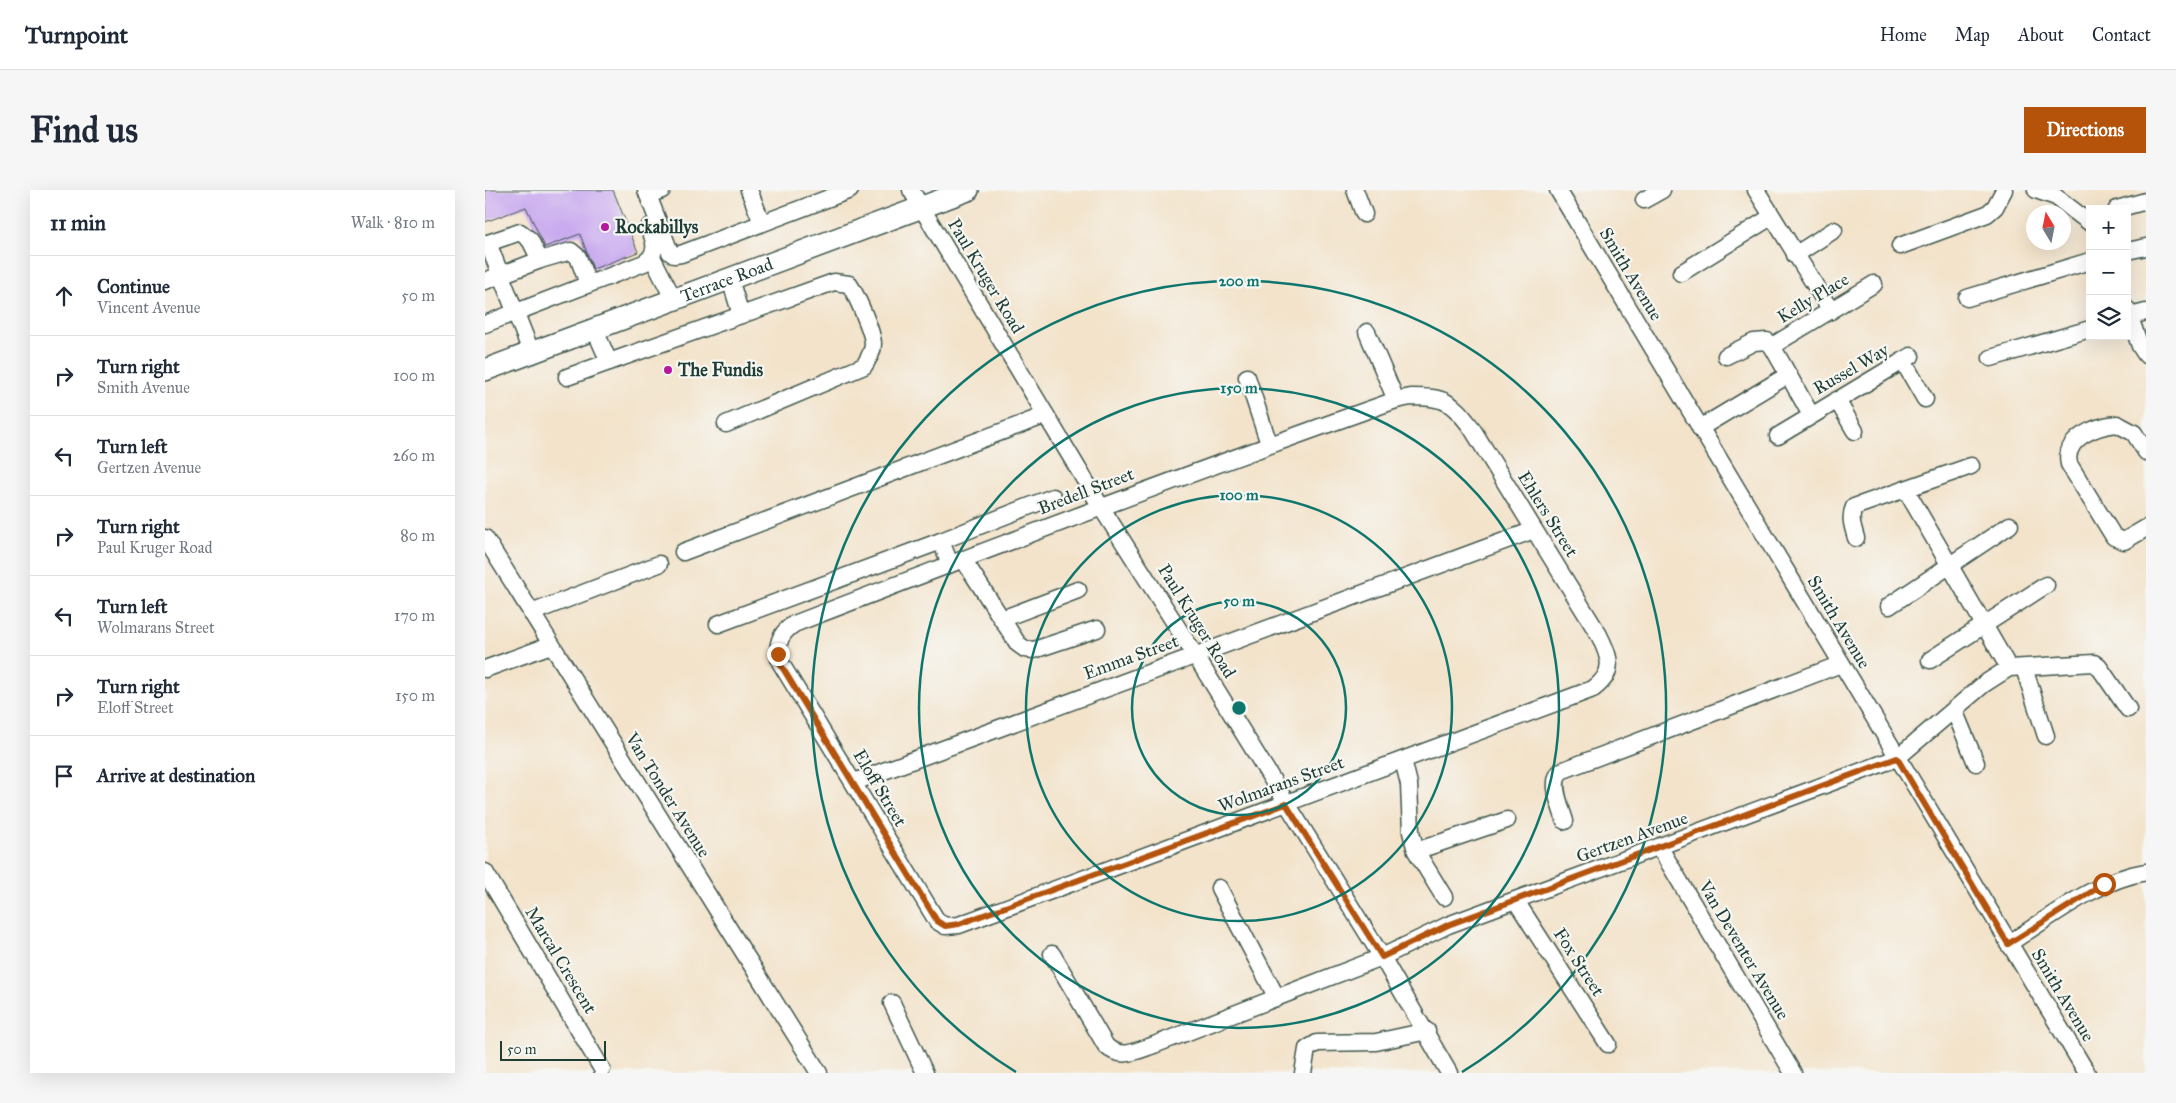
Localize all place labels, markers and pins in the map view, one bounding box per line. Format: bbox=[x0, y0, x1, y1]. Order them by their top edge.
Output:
place label: Rockabillys bbox=[615, 216, 699, 239]
marker: Rockabillys bbox=[599, 221, 611, 233]
place label: The Fundis bbox=[677, 359, 764, 381]
marker: The Fundis bbox=[662, 364, 674, 376]
centre of rings bbox=[1230, 699, 1248, 717]

